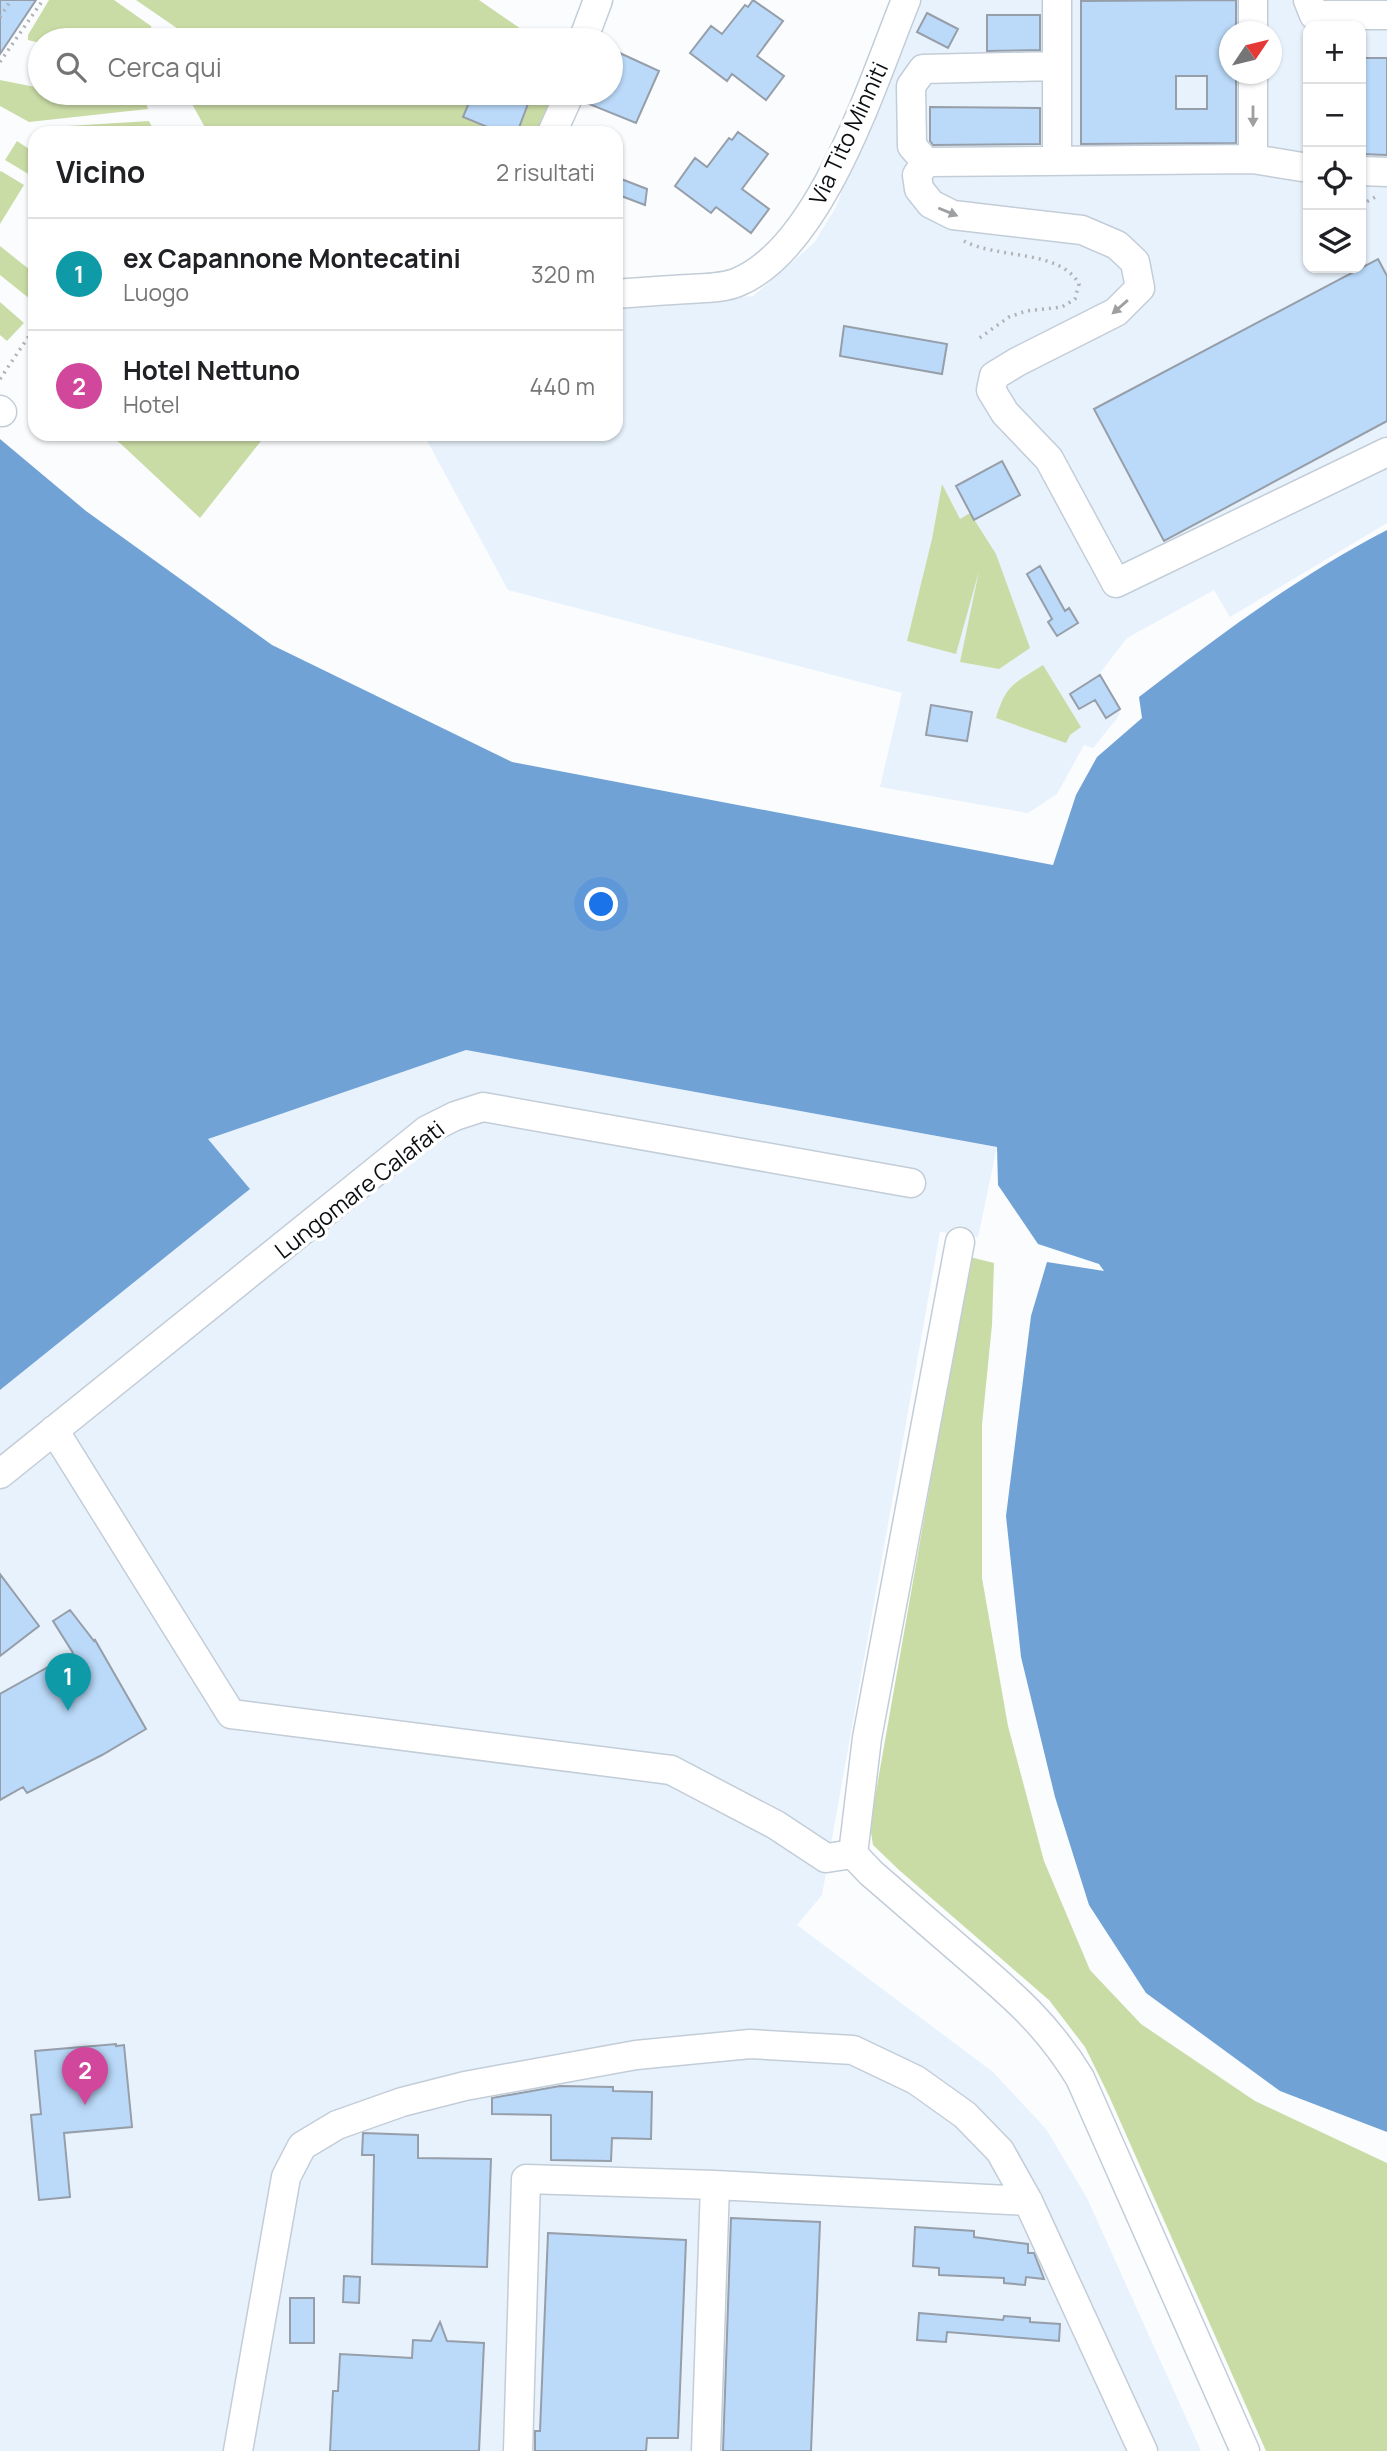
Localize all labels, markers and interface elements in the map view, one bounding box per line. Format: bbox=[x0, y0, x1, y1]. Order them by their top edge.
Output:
north arrow bbox=[1219, 21, 1282, 84]
map controls bbox=[1303, 21, 1366, 273]
button: + bbox=[1303, 21, 1366, 84]
search box bbox=[28, 28, 623, 105]
icon: search bbox=[52, 48, 90, 86]
text: Cerca qui bbox=[108, 49, 222, 85]
street label: Via Tito Minniti bbox=[801, 56, 895, 210]
button: − bbox=[1303, 84, 1366, 147]
one-way arrow bbox=[1247, 106, 1259, 128]
button: locate bbox=[1303, 147, 1366, 210]
text: Vicino bbox=[56, 151, 145, 192]
text: 2 risultati bbox=[496, 156, 595, 188]
one-way arrow bbox=[938, 206, 959, 217]
button: layers bbox=[1303, 210, 1366, 273]
text: ex Capannone Montecatini bbox=[123, 240, 461, 276]
text: 1 bbox=[74, 258, 84, 290]
text: 320 m bbox=[531, 258, 595, 290]
text: Luogo bbox=[123, 276, 189, 308]
one-way arrow bbox=[1112, 299, 1129, 314]
text: Hotel Nettuno bbox=[123, 352, 300, 388]
text: 2 bbox=[72, 370, 86, 402]
text: 440 m bbox=[530, 370, 595, 402]
text: Hotel bbox=[123, 388, 180, 420]
your location bbox=[584, 887, 618, 921]
street label: Lungomare Calafati bbox=[268, 1113, 450, 1265]
pin: 1 bbox=[45, 1653, 91, 1711]
pin: 2 bbox=[62, 2047, 108, 2105]

